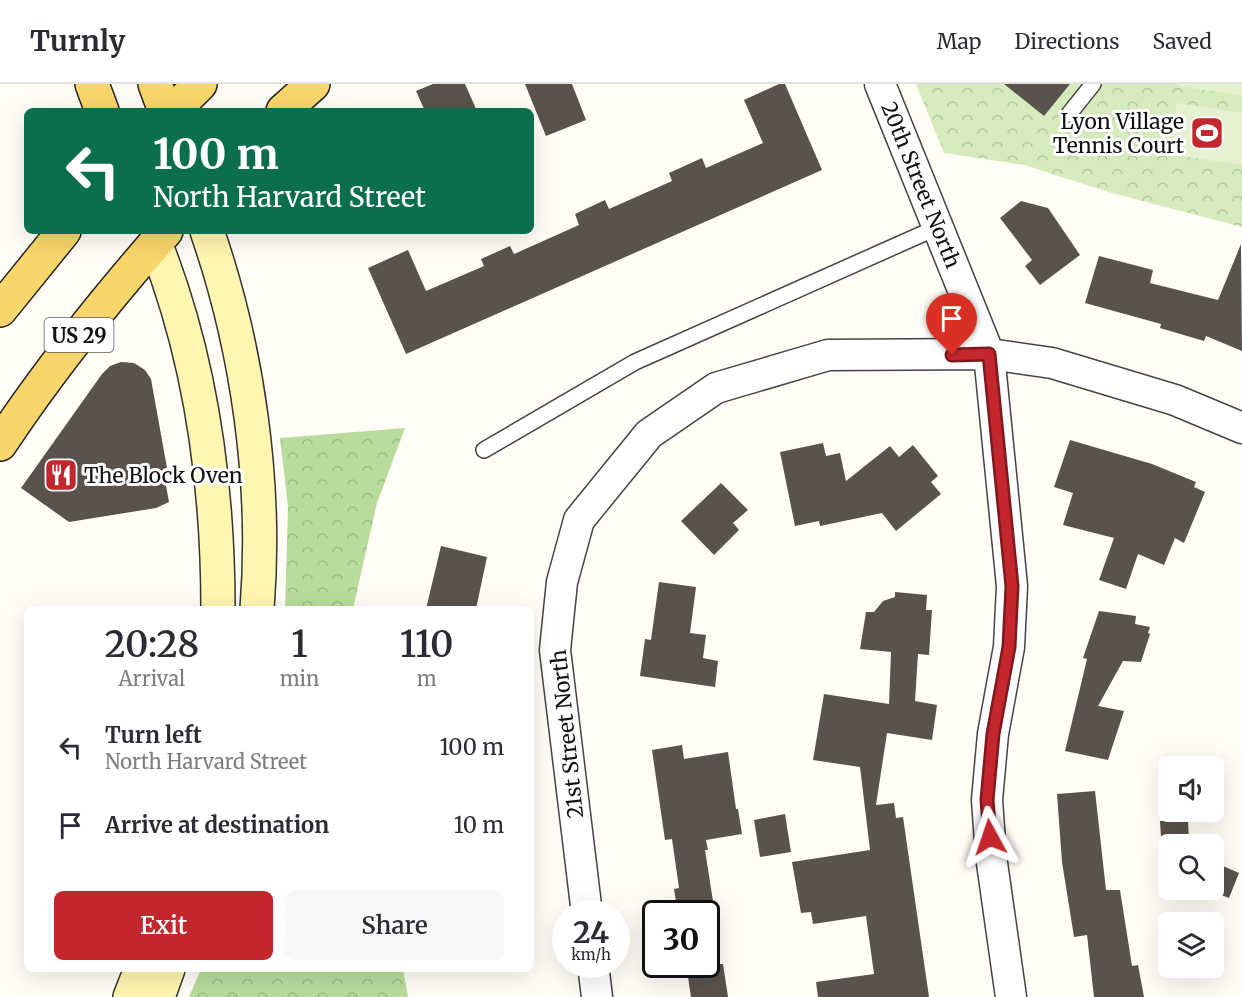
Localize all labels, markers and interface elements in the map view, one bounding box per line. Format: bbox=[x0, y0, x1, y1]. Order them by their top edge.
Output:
text: Turnly bbox=[30, 23, 125, 59]
text: Map bbox=[937, 28, 981, 55]
text: Directions bbox=[1014, 28, 1119, 55]
text: Saved bbox=[1152, 28, 1212, 55]
street label: 20th Street North bbox=[875, 98, 967, 272]
place label: Lyon Village Tennis Court bbox=[1053, 108, 1184, 159]
sports icon: Lyon Village Tennis Court bbox=[1189, 115, 1225, 151]
text: 100 m bbox=[153, 128, 279, 180]
icon: left bbox=[54, 132, 132, 210]
text: North Harvard Street bbox=[153, 180, 426, 214]
pin bbox=[926, 293, 977, 355]
icon: arrive bbox=[935, 302, 968, 335]
road number: US 29 bbox=[44, 318, 113, 352]
restaurant icon: The Block Oven bbox=[43, 457, 79, 493]
place label: The Block Oven bbox=[84, 462, 243, 489]
text: 20:28 bbox=[104, 622, 199, 667]
text: 1 bbox=[291, 622, 308, 667]
text: 110 bbox=[400, 622, 453, 667]
street label: 21st Street North bbox=[545, 648, 589, 820]
text: Arrival bbox=[118, 666, 185, 691]
text: min bbox=[280, 666, 319, 691]
text: m bbox=[417, 666, 437, 691]
text: Turn left bbox=[105, 721, 202, 749]
icon: left bbox=[54, 731, 87, 764]
text: 100 m bbox=[439, 733, 504, 761]
text: North Harvard Street bbox=[105, 749, 307, 774]
map controls bbox=[1158, 756, 1224, 978]
button: sound bbox=[1158, 756, 1224, 822]
position arrow bbox=[958, 805, 1022, 869]
icon: arrive bbox=[54, 809, 87, 842]
text: Arrive at destination bbox=[105, 811, 329, 839]
text: 10 m bbox=[454, 811, 504, 839]
button: search bbox=[1158, 834, 1224, 900]
button: Exit bbox=[54, 891, 273, 960]
button: Share bbox=[285, 891, 504, 960]
speed limit sign: 30 bbox=[642, 900, 720, 978]
button: layers bbox=[1158, 912, 1224, 978]
text: 24 bbox=[573, 913, 609, 951]
text: km/h bbox=[571, 945, 611, 964]

